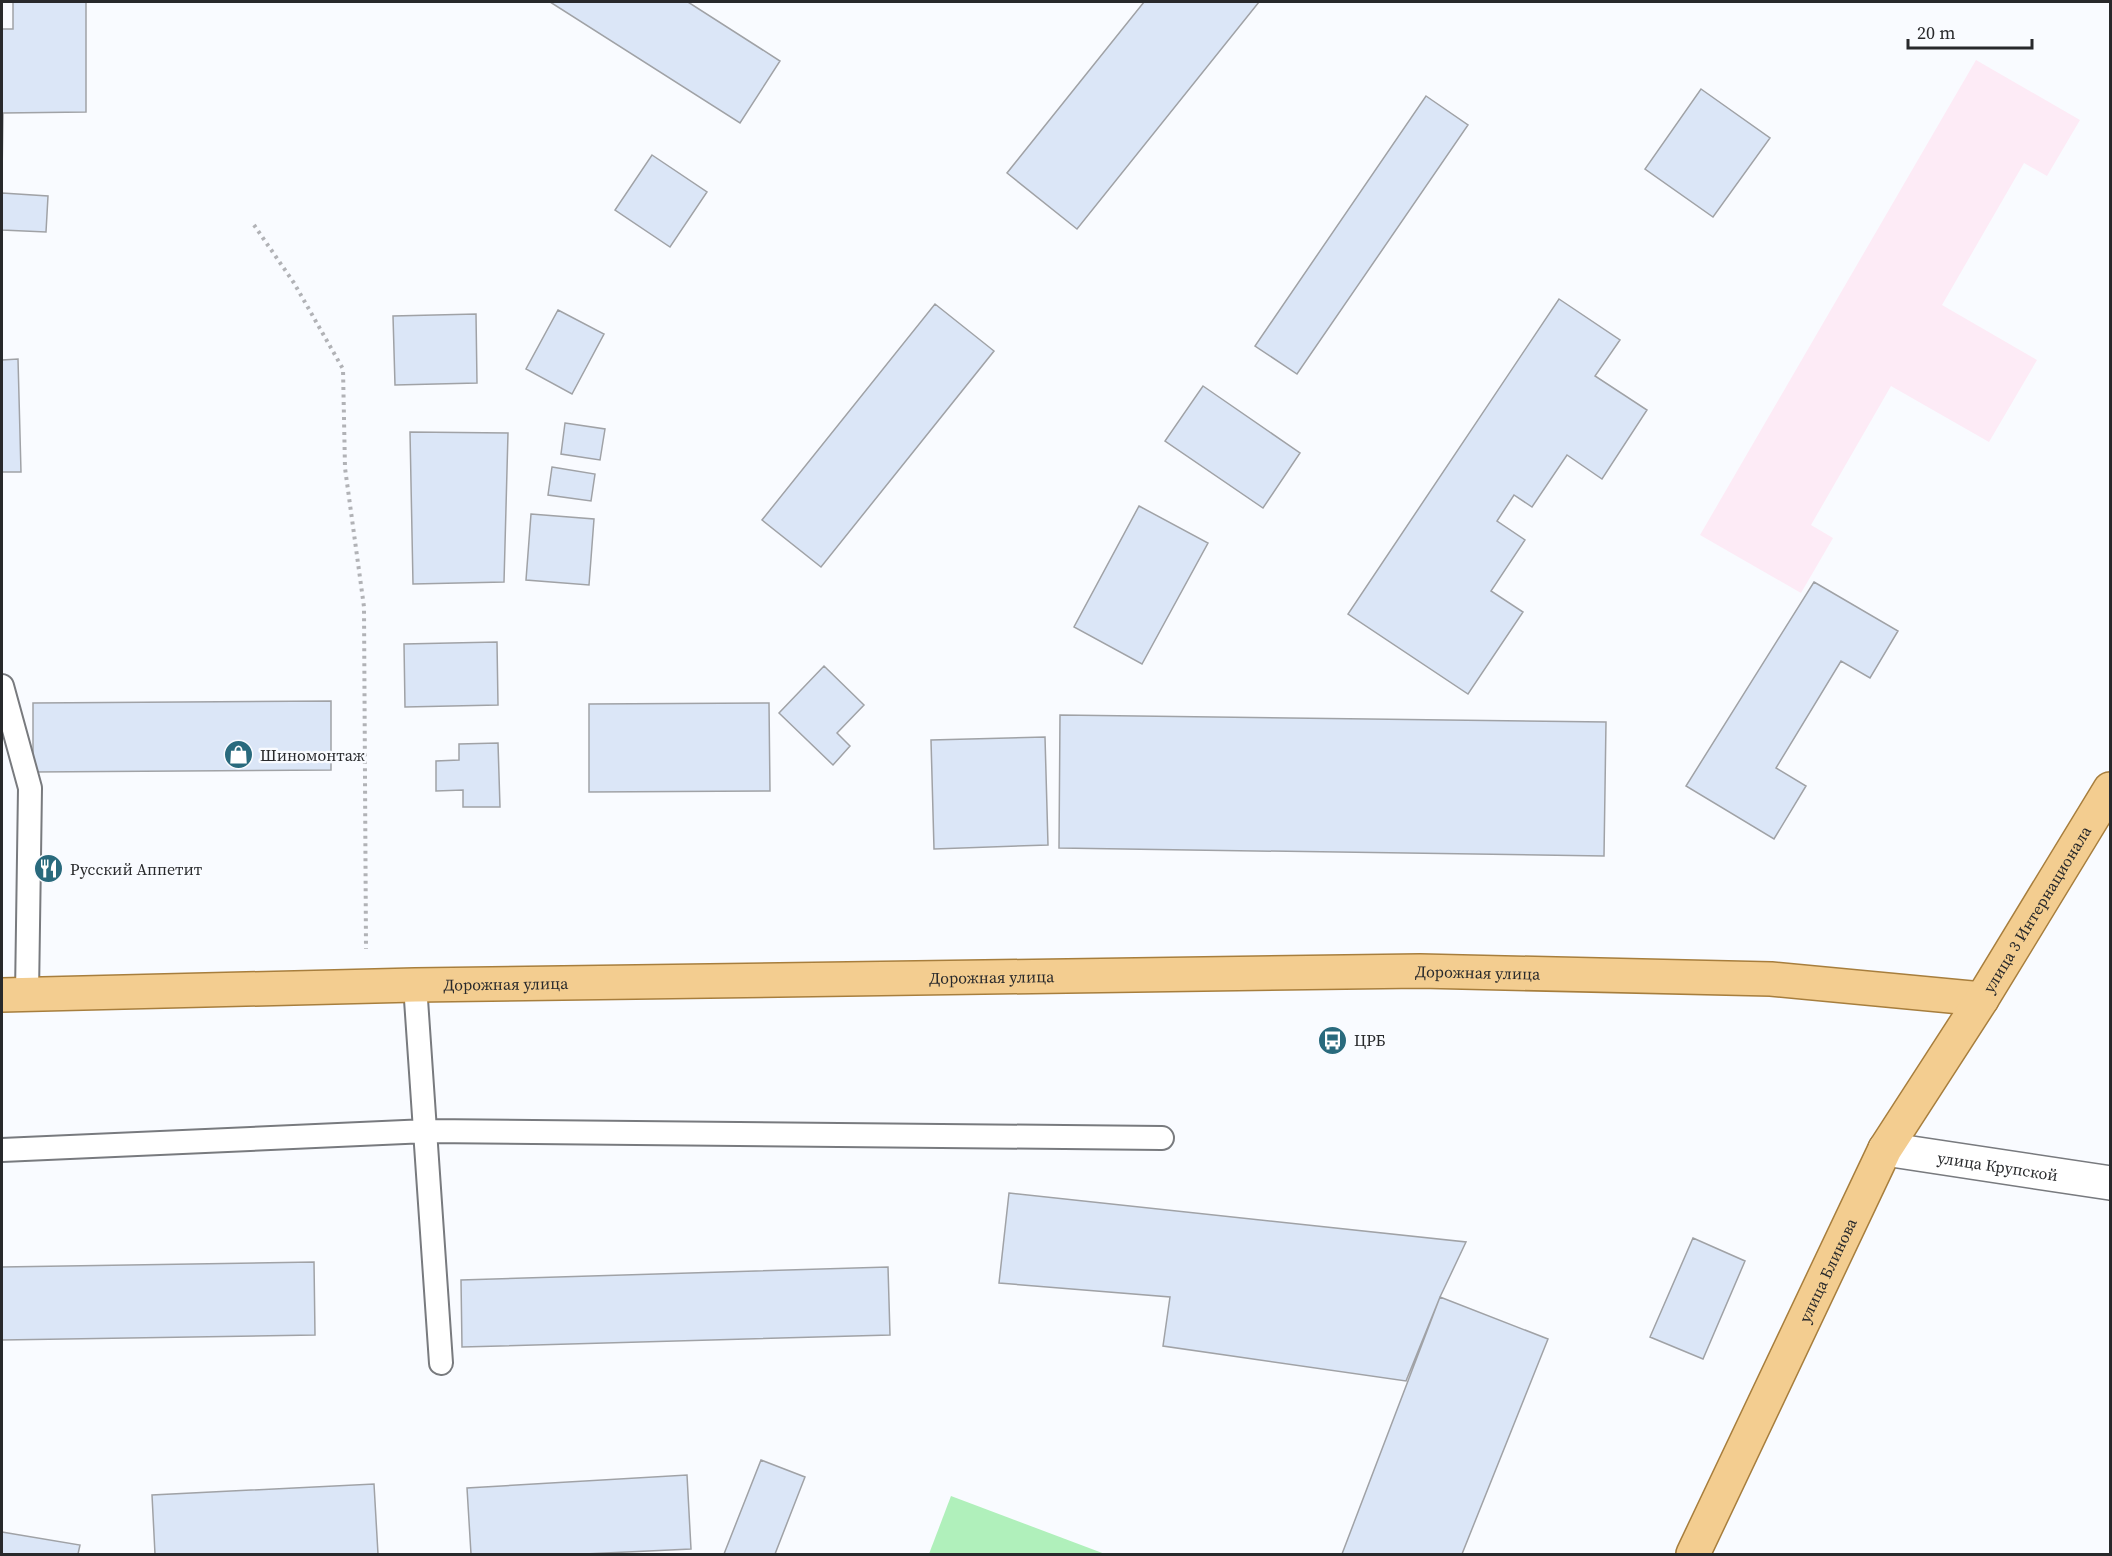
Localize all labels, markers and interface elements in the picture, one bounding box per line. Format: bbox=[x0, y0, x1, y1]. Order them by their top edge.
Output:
scale bar bbox=[1908, 12, 2032, 50]
text: 20 m bbox=[1917, 20, 1955, 45]
shop icon: Шиномонтаж bbox=[223, 739, 255, 771]
place label: Шиномонтаж bbox=[260, 744, 365, 766]
street label: улица 3 Интернационала bbox=[1977, 821, 2097, 997]
restaurant icon: Русский Аппетит bbox=[33, 853, 65, 885]
place label: Русский Аппетит bbox=[70, 858, 203, 880]
street label: Дорожная улица bbox=[1415, 960, 1541, 985]
street label: Дорожная улица bbox=[929, 965, 1055, 989]
street label: Дорожная улица bbox=[443, 972, 569, 996]
bus stop icon: ЦРБ bbox=[1317, 1024, 1349, 1056]
place label: ЦРБ bbox=[1354, 1029, 1386, 1051]
street label: улица Крупской bbox=[1936, 1146, 2059, 1186]
street label: улица Блинова bbox=[1793, 1214, 1862, 1326]

